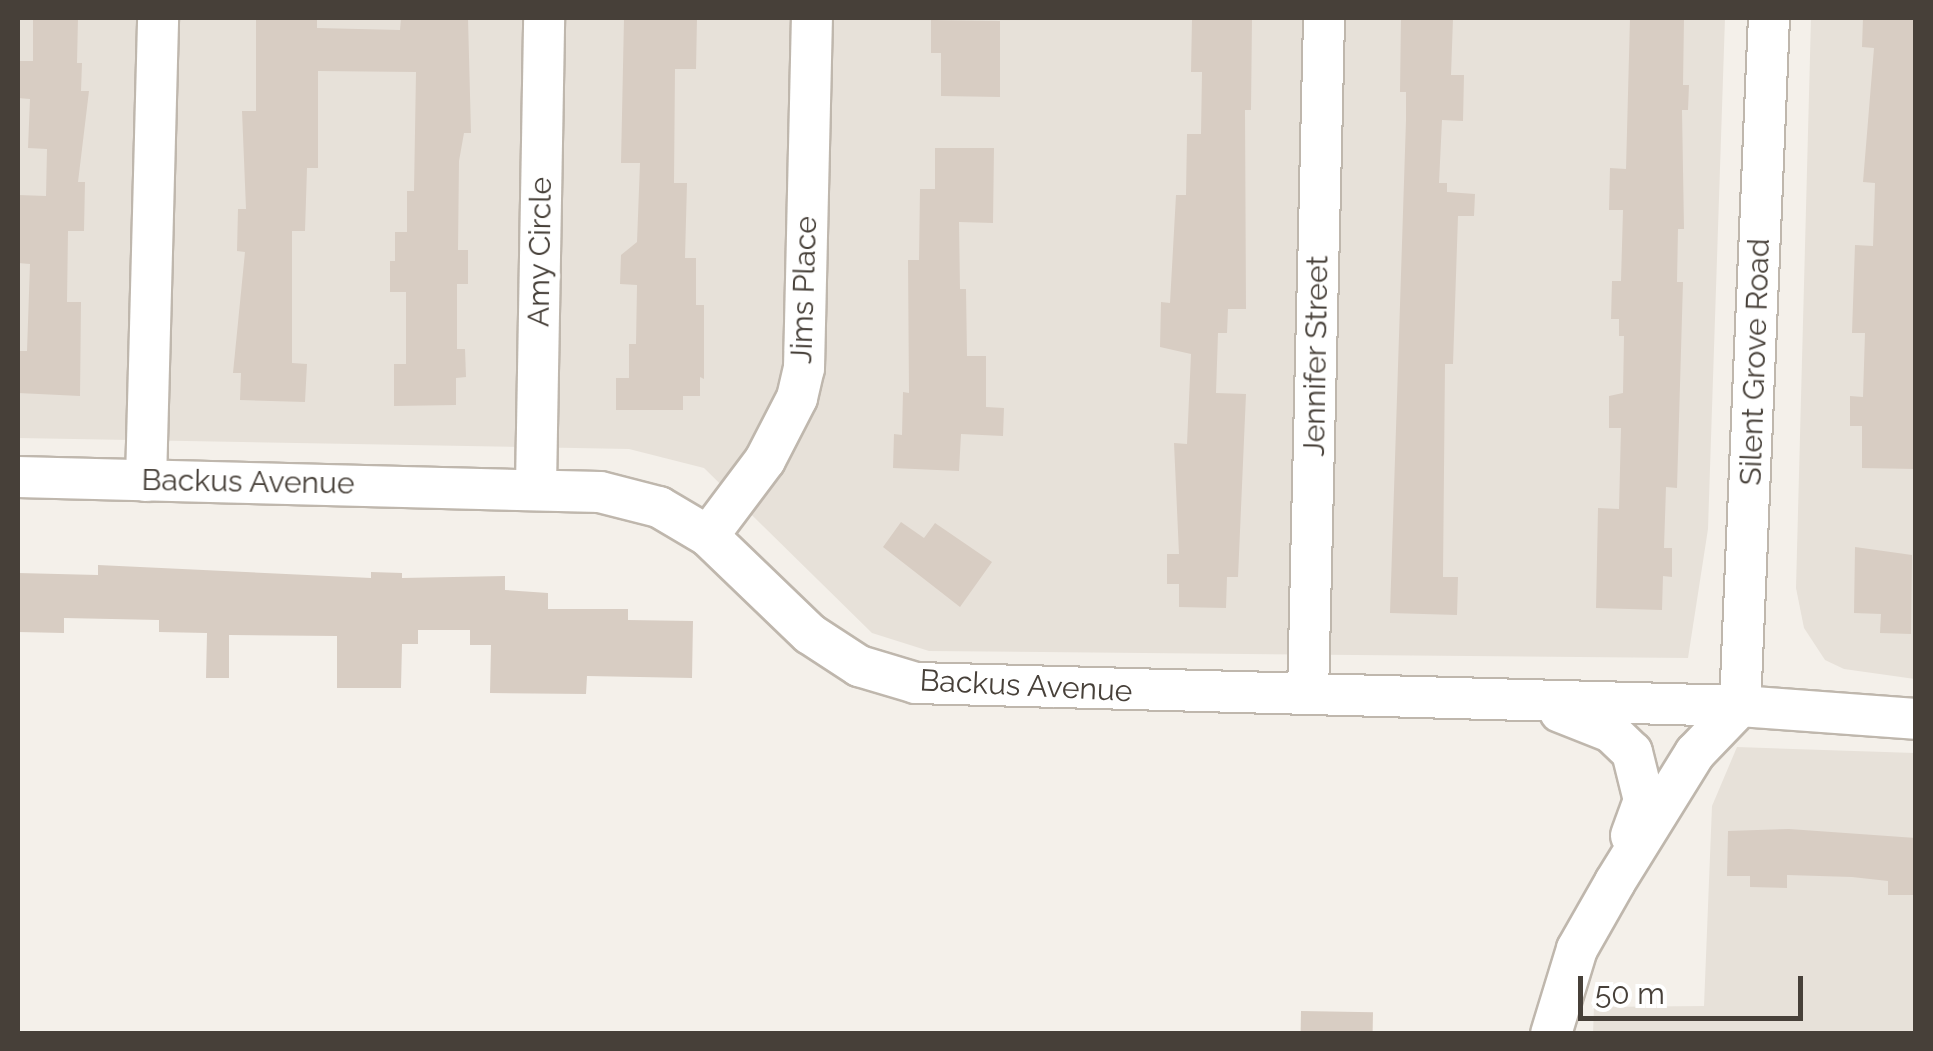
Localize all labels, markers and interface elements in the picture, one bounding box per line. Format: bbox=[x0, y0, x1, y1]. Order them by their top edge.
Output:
street label: Amy Circle bbox=[521, 176, 559, 328]
street label: Jims Place bbox=[783, 216, 825, 364]
street label: Silent Grove Road bbox=[1733, 238, 1777, 486]
street label: Jennifer Street bbox=[1296, 255, 1336, 457]
street label: Backus Avenue bbox=[141, 462, 355, 502]
street label: Backus Avenue bbox=[918, 662, 1134, 710]
scale bar bbox=[1583, 956, 1808, 1018]
text: 50 m bbox=[1595, 976, 1665, 1011]

